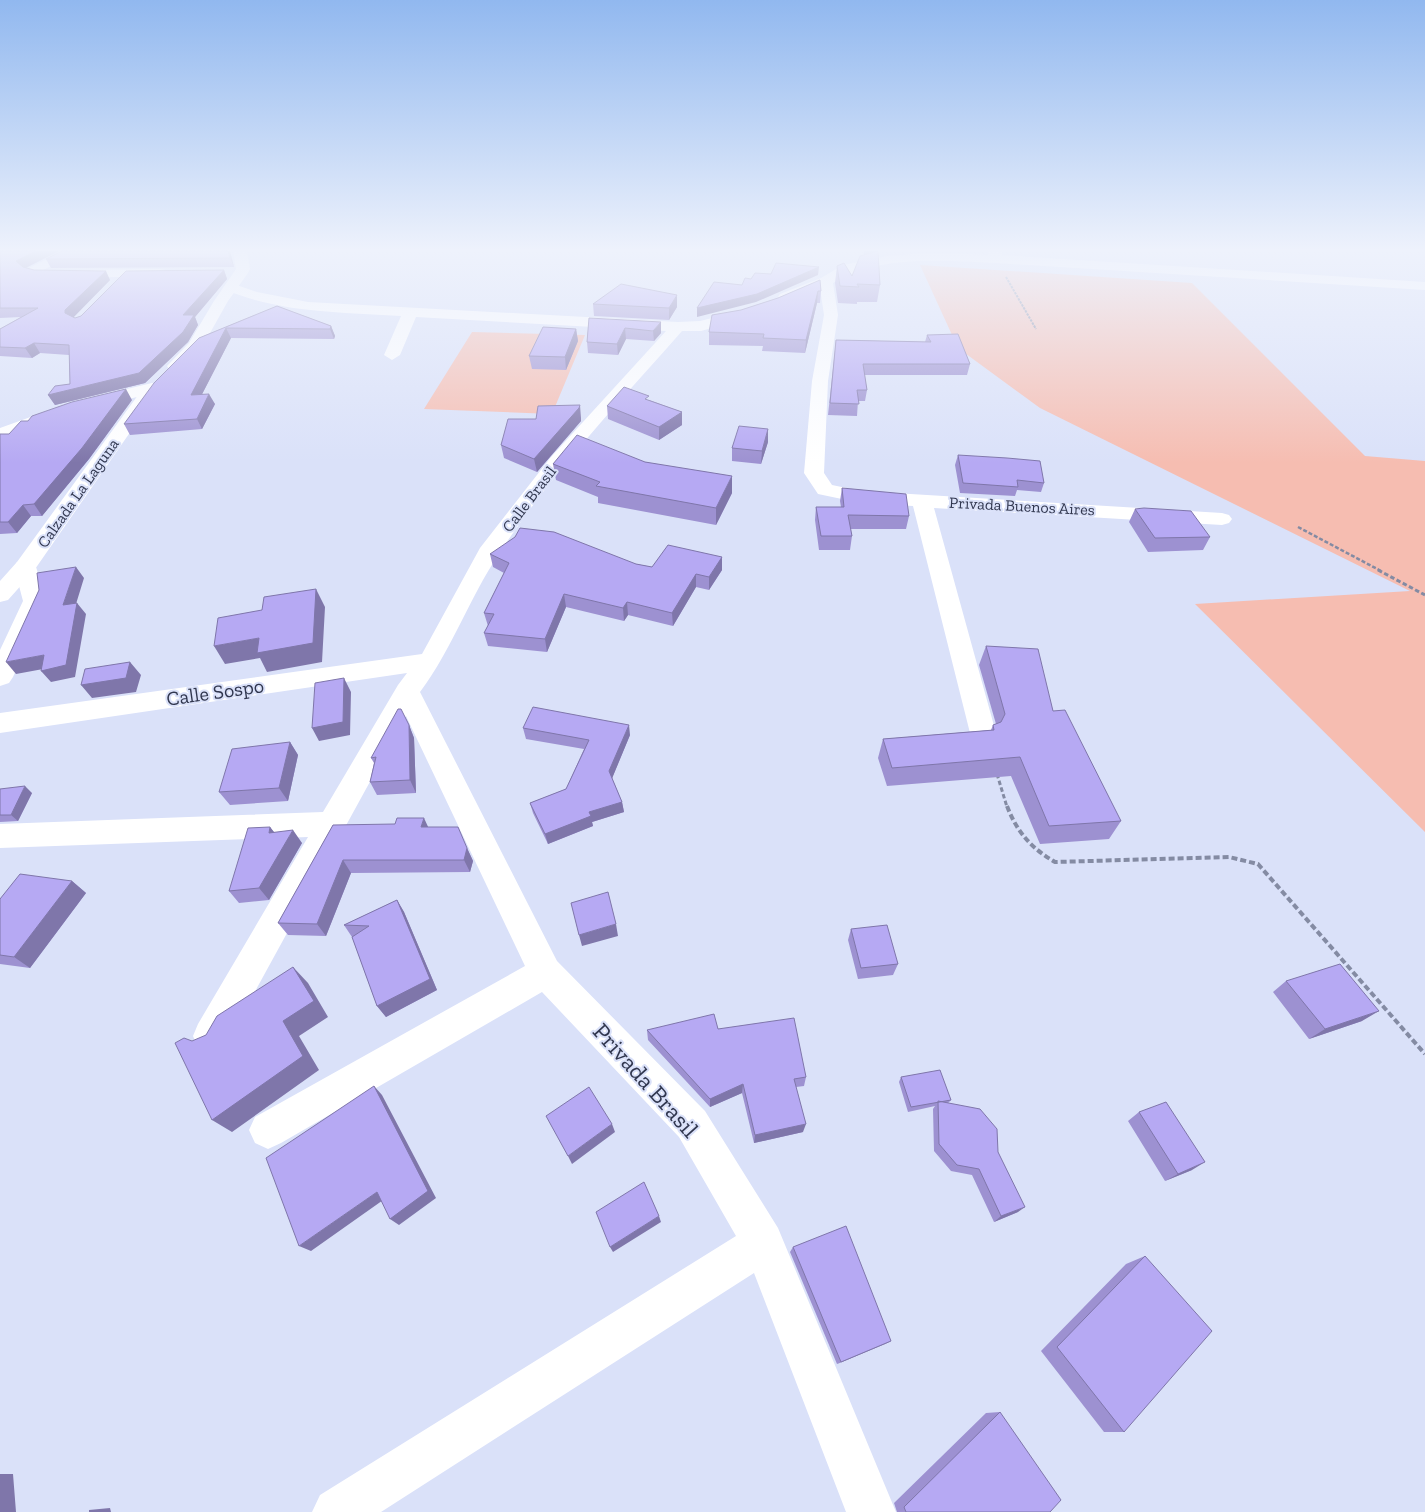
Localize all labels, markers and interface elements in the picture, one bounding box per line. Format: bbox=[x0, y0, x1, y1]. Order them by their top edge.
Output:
street label: Calzada La Laguna bbox=[33, 435, 123, 551]
street label: Calle Brasil bbox=[498, 462, 560, 536]
street label: Privada Buenos Aires bbox=[949, 493, 1095, 519]
street label: Calle Sospo bbox=[165, 673, 265, 711]
street label: Privada Brasil bbox=[587, 1017, 705, 1143]

